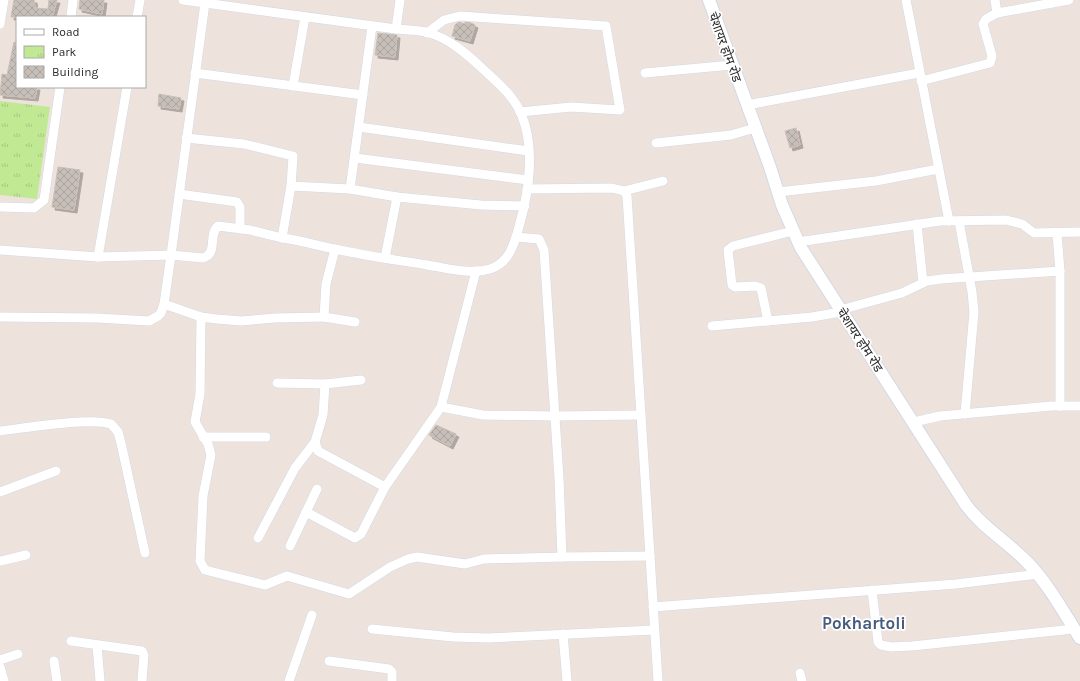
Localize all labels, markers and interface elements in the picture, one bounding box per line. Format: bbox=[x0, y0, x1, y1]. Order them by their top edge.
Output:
street label: चेशायर होम रोड bbox=[705, 10, 745, 85]
legend bbox=[16, 16, 146, 88]
text: Road bbox=[52, 25, 80, 39]
text: Park bbox=[52, 45, 77, 59]
text: Building bbox=[52, 65, 99, 79]
street label: चेशायर होम रोड bbox=[834, 305, 887, 376]
district label: Pokhartoli bbox=[822, 613, 906, 633]

